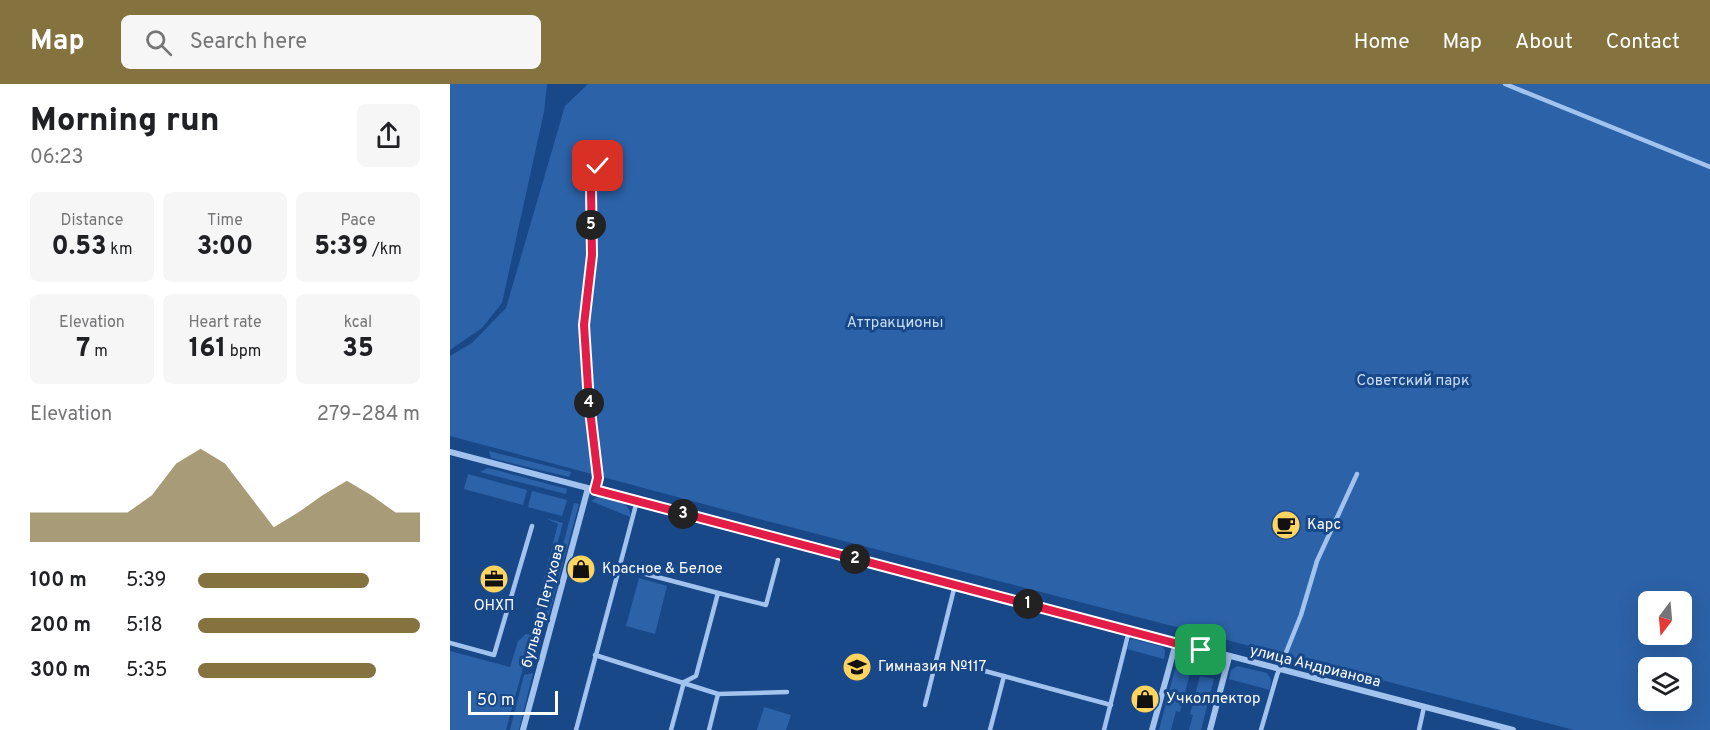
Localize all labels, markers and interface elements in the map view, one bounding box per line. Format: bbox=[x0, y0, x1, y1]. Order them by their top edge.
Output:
search box bbox=[121, 15, 541, 69]
text: Map bbox=[30, 24, 85, 60]
icon: search bbox=[142, 26, 175, 59]
text: Search here bbox=[190, 29, 307, 56]
text: Home bbox=[1354, 29, 1410, 56]
text: Map bbox=[1443, 29, 1482, 56]
text: About bbox=[1515, 29, 1573, 56]
text: Contact bbox=[1606, 29, 1680, 56]
text: Morning run bbox=[30, 101, 220, 143]
button: share bbox=[357, 104, 420, 167]
pin bbox=[572, 140, 623, 191]
text: 06:23 bbox=[30, 145, 84, 171]
icon: check bbox=[581, 149, 614, 182]
pin: 5 bbox=[576, 210, 606, 240]
text: Distance bbox=[61, 211, 123, 231]
text: Time bbox=[207, 211, 243, 231]
text: Pace bbox=[340, 211, 376, 231]
text: 5 bbox=[586, 215, 596, 235]
text: 0.53 bbox=[51, 231, 107, 264]
text: 3:00 bbox=[197, 231, 253, 264]
text: 5:39 bbox=[314, 231, 368, 264]
text: km bbox=[107, 240, 133, 260]
text: /km bbox=[368, 240, 402, 260]
text: Elevation bbox=[59, 313, 125, 333]
text: Heart rate bbox=[188, 313, 262, 333]
text: kcal bbox=[344, 313, 372, 333]
park label: Аттракционы bbox=[847, 314, 943, 333]
text: 7 bbox=[76, 333, 90, 366]
text: 161 bbox=[189, 333, 226, 366]
text: 35 bbox=[342, 333, 374, 366]
text: m bbox=[90, 342, 108, 362]
text: bpm bbox=[226, 342, 261, 362]
park label: Советский парк bbox=[1357, 372, 1469, 391]
pin: 4 bbox=[574, 388, 604, 418]
text: 4 bbox=[584, 393, 594, 413]
text: Elevation bbox=[30, 402, 112, 428]
text: 279–284 m bbox=[317, 402, 420, 428]
pin: 3 bbox=[668, 499, 698, 529]
text: 3 bbox=[678, 504, 688, 524]
cafe icon: Карс bbox=[1270, 509, 1302, 541]
place label: Карс bbox=[1307, 516, 1341, 535]
street label: бульвар Петухова bbox=[518, 542, 570, 670]
pin: 2 bbox=[840, 544, 870, 574]
text: 2 bbox=[850, 549, 860, 569]
shop icon: Красное & Белое bbox=[565, 553, 597, 585]
place label: Красное & Белое bbox=[602, 560, 723, 579]
office icon: ОНХП bbox=[478, 563, 510, 595]
text: 100 m bbox=[30, 568, 87, 594]
text: 5:39 bbox=[126, 568, 167, 594]
pin: 1 bbox=[1013, 589, 1043, 619]
north arrow bbox=[1638, 591, 1692, 645]
map controls bbox=[1638, 591, 1692, 711]
text: 1 bbox=[1025, 594, 1031, 614]
place label: ОНХП bbox=[474, 597, 514, 616]
text: 200 m bbox=[30, 613, 91, 639]
text: 5:18 bbox=[126, 613, 163, 639]
pin bbox=[1175, 624, 1226, 675]
icon: arrive bbox=[1184, 633, 1217, 666]
street label: улица Андрианова bbox=[1247, 642, 1383, 692]
school or university icon: Гимназия №117 bbox=[841, 651, 873, 683]
button: layers bbox=[1638, 657, 1692, 711]
text: 300 m bbox=[30, 658, 91, 684]
text: 5:35 bbox=[126, 658, 167, 684]
place label: Гимназия №117 bbox=[878, 658, 987, 677]
shop icon: Учколлектор bbox=[1129, 683, 1161, 715]
scale bar bbox=[468, 688, 558, 716]
place label: Учколлектор bbox=[1166, 690, 1260, 709]
text: 50 m bbox=[477, 691, 515, 711]

